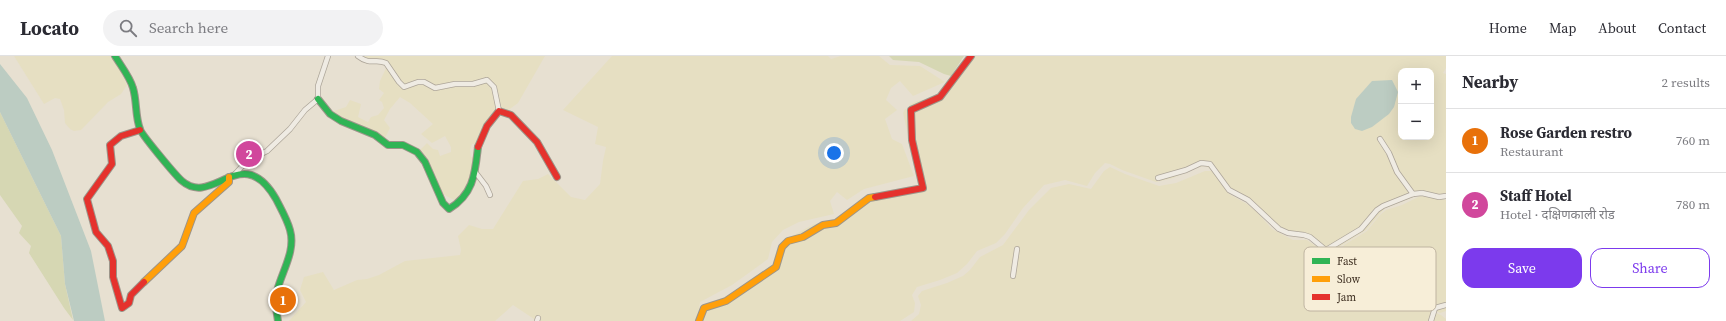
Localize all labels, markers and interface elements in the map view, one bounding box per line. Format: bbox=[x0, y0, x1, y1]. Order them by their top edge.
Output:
search box bbox=[103, 10, 383, 46]
text: Locato bbox=[20, 15, 79, 41]
icon: search bbox=[117, 17, 139, 39]
text: Search here bbox=[149, 17, 228, 38]
text: Home bbox=[1489, 18, 1527, 38]
text: Map bbox=[1549, 18, 1576, 38]
text: About bbox=[1598, 18, 1636, 38]
text: Contact bbox=[1658, 18, 1706, 38]
map controls bbox=[1398, 68, 1434, 140]
button: + bbox=[1398, 68, 1434, 104]
text: Nearby bbox=[1462, 70, 1518, 94]
text: 2 results bbox=[1662, 74, 1710, 91]
button: − bbox=[1398, 104, 1434, 140]
text: Rose Garden restro bbox=[1500, 122, 1632, 143]
text: 1 bbox=[1471, 132, 1479, 149]
text: 760 m bbox=[1676, 132, 1710, 149]
pin: 2 bbox=[236, 139, 262, 169]
your location bbox=[824, 143, 844, 163]
text: Restaurant bbox=[1500, 143, 1563, 160]
text: Staff Hotel bbox=[1500, 185, 1572, 206]
text: 2 bbox=[1471, 196, 1479, 213]
text: 780 m bbox=[1676, 196, 1710, 213]
text: Hotel · दक्षिणकाली रोड bbox=[1500, 206, 1615, 223]
legend bbox=[1304, 247, 1436, 311]
button: Save bbox=[1462, 248, 1582, 288]
button: Share bbox=[1590, 248, 1710, 288]
text: Fast bbox=[1337, 254, 1357, 269]
text: Slow bbox=[1337, 272, 1361, 287]
pin: 1 bbox=[270, 285, 296, 315]
text: Jam bbox=[1336, 290, 1356, 305]

